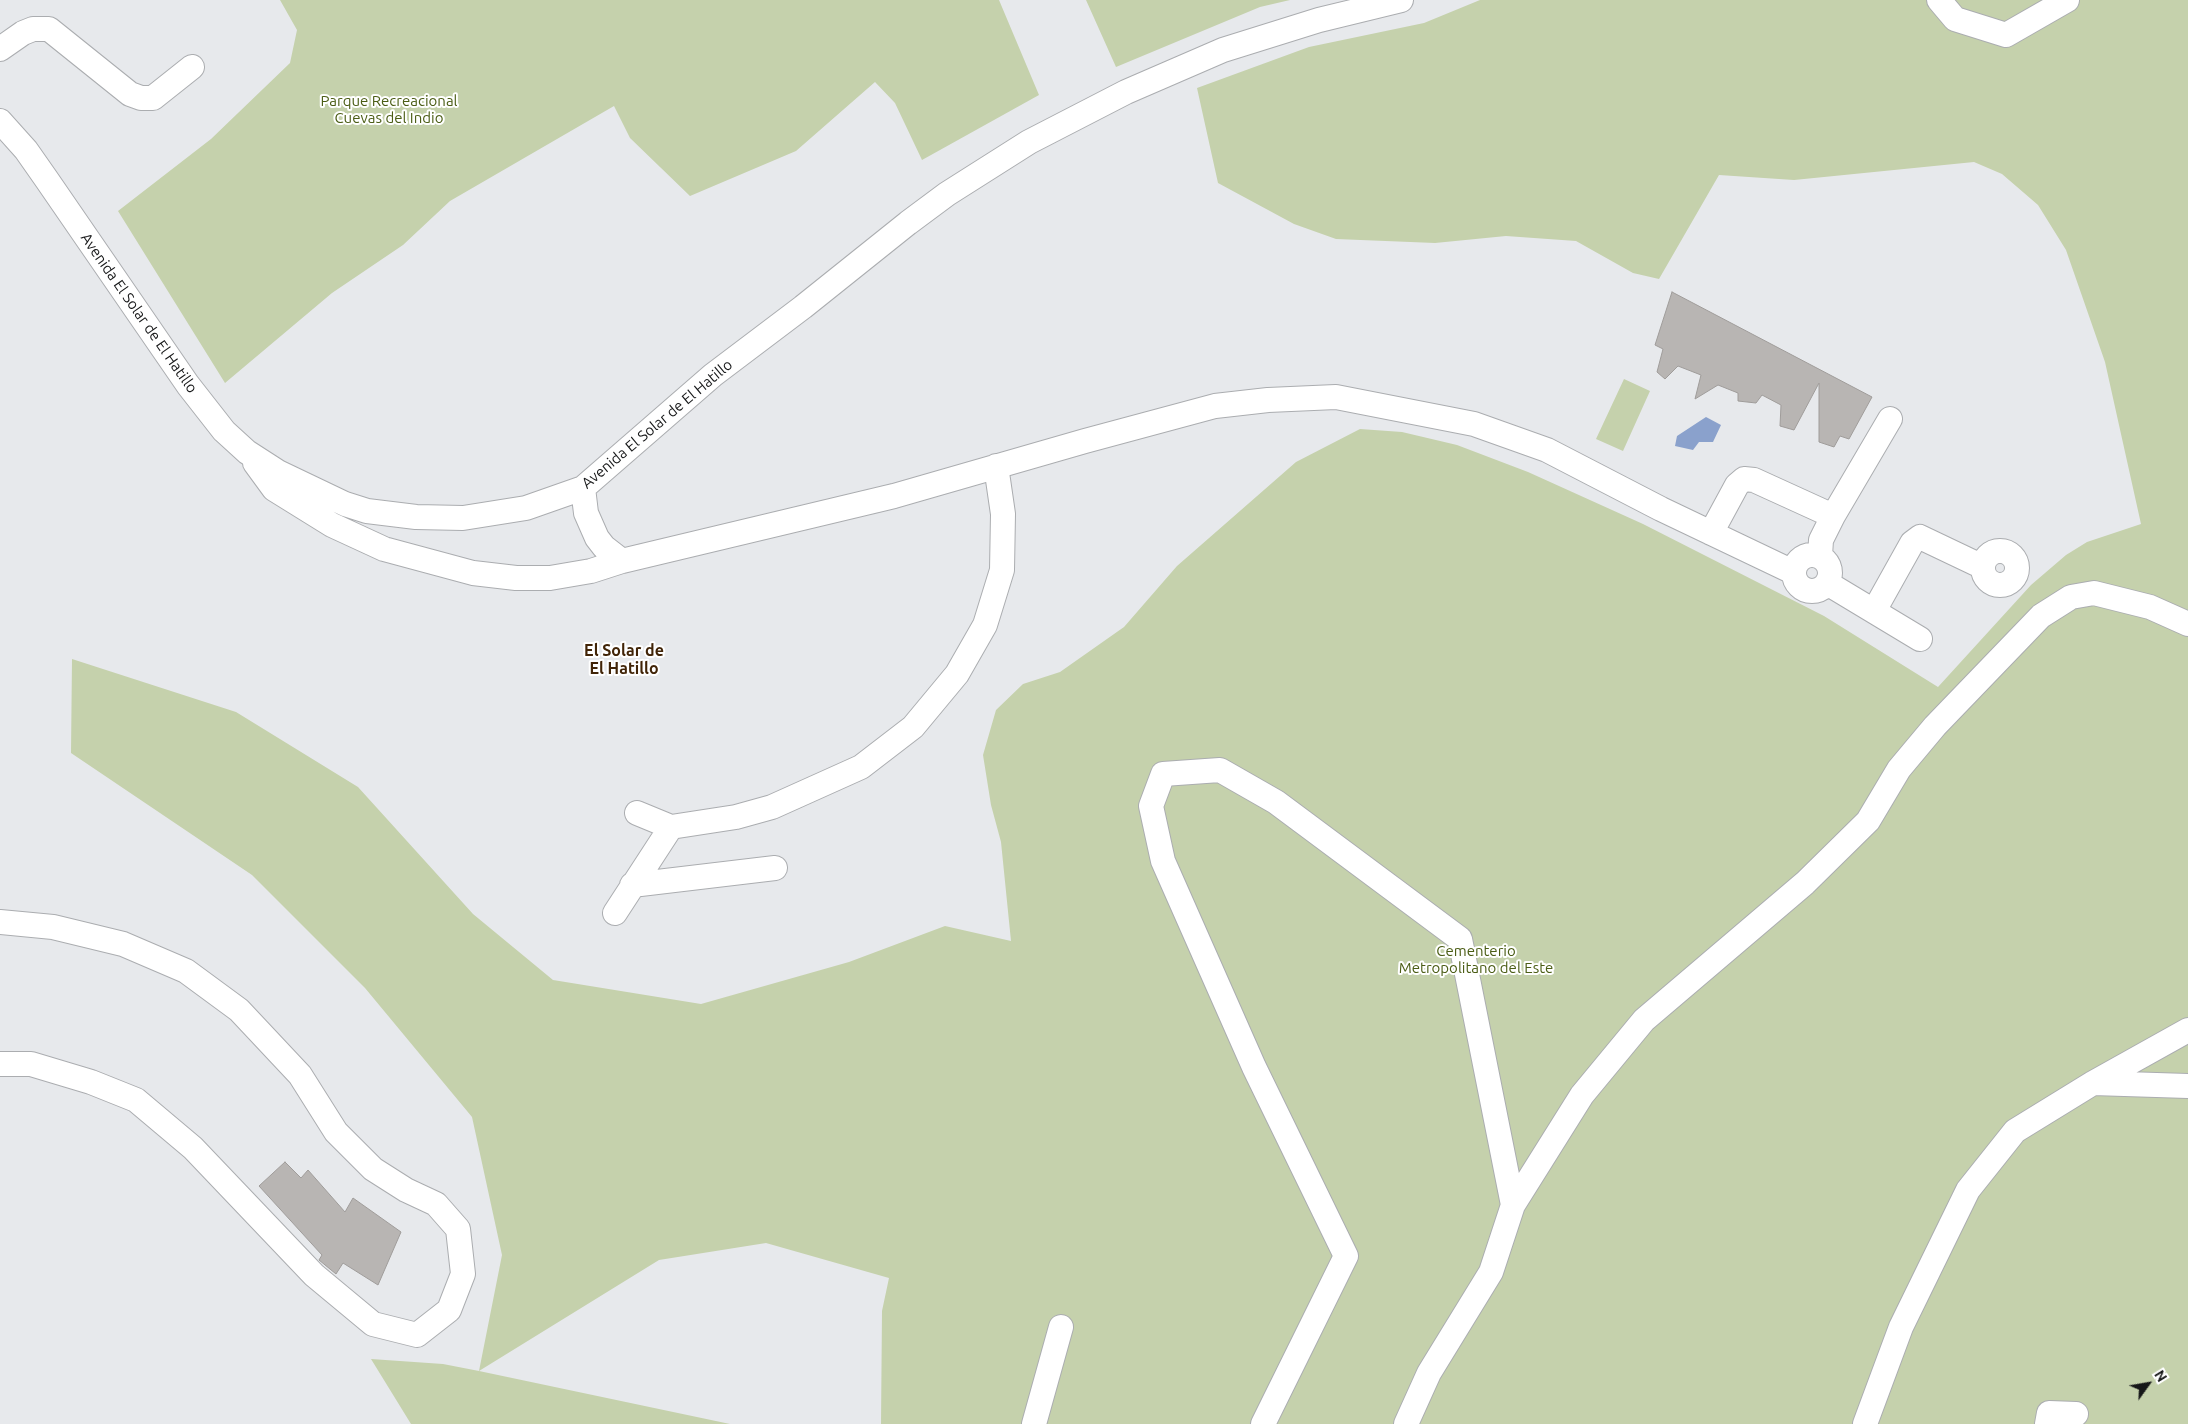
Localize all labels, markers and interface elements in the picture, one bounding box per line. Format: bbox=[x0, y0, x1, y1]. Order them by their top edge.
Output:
park label: Parque Recreacional Cuevas del Indio bbox=[320, 92, 458, 127]
street label: Avenida El Solar de El Hatillo bbox=[77, 230, 201, 396]
street label: Avenida El Solar de El Hatillo bbox=[578, 356, 736, 492]
district label: El Solar de El Hatillo bbox=[584, 641, 664, 679]
park label: Cementerio Metropolitano del Este bbox=[1399, 942, 1553, 977]
north arrow bbox=[2123, 1359, 2173, 1409]
text: N bbox=[2151, 1367, 2170, 1385]

